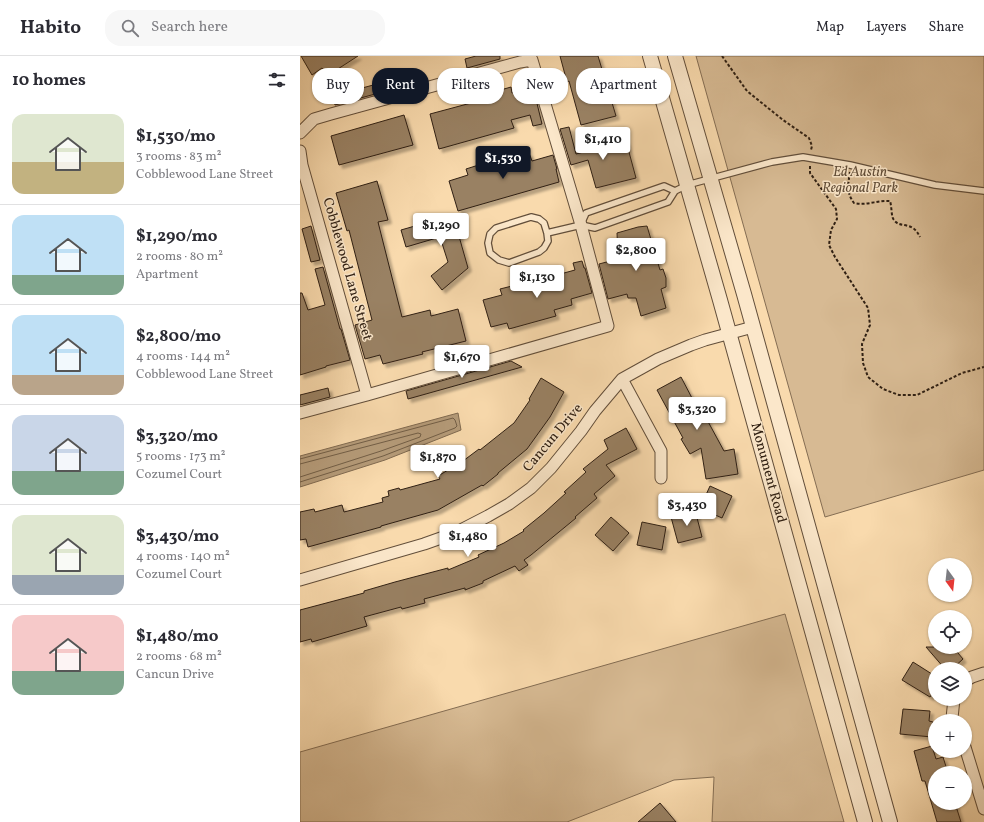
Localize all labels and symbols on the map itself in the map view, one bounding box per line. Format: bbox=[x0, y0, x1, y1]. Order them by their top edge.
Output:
pin: $1,410 bbox=[570, 127, 636, 161]
pin: $1,530 bbox=[470, 146, 536, 180]
park label: Ed Austin Regional Park bbox=[822, 163, 899, 198]
street label: Cobblewood Lane Street bbox=[318, 195, 377, 343]
pin: $1,290 bbox=[408, 213, 474, 247]
pin: $2,800 bbox=[603, 238, 669, 272]
pin: $1,130 bbox=[504, 265, 570, 299]
pin: $1,670 bbox=[429, 345, 495, 379]
pin: $3,320 bbox=[664, 397, 730, 431]
street label: Cancun Drive bbox=[519, 399, 587, 476]
street label: Monument Road bbox=[745, 421, 791, 525]
pin: $1,870 bbox=[405, 445, 471, 479]
pin: $3,430 bbox=[654, 493, 720, 527]
pin: $1,480 bbox=[435, 524, 501, 558]
north arrow bbox=[928, 558, 972, 602]

